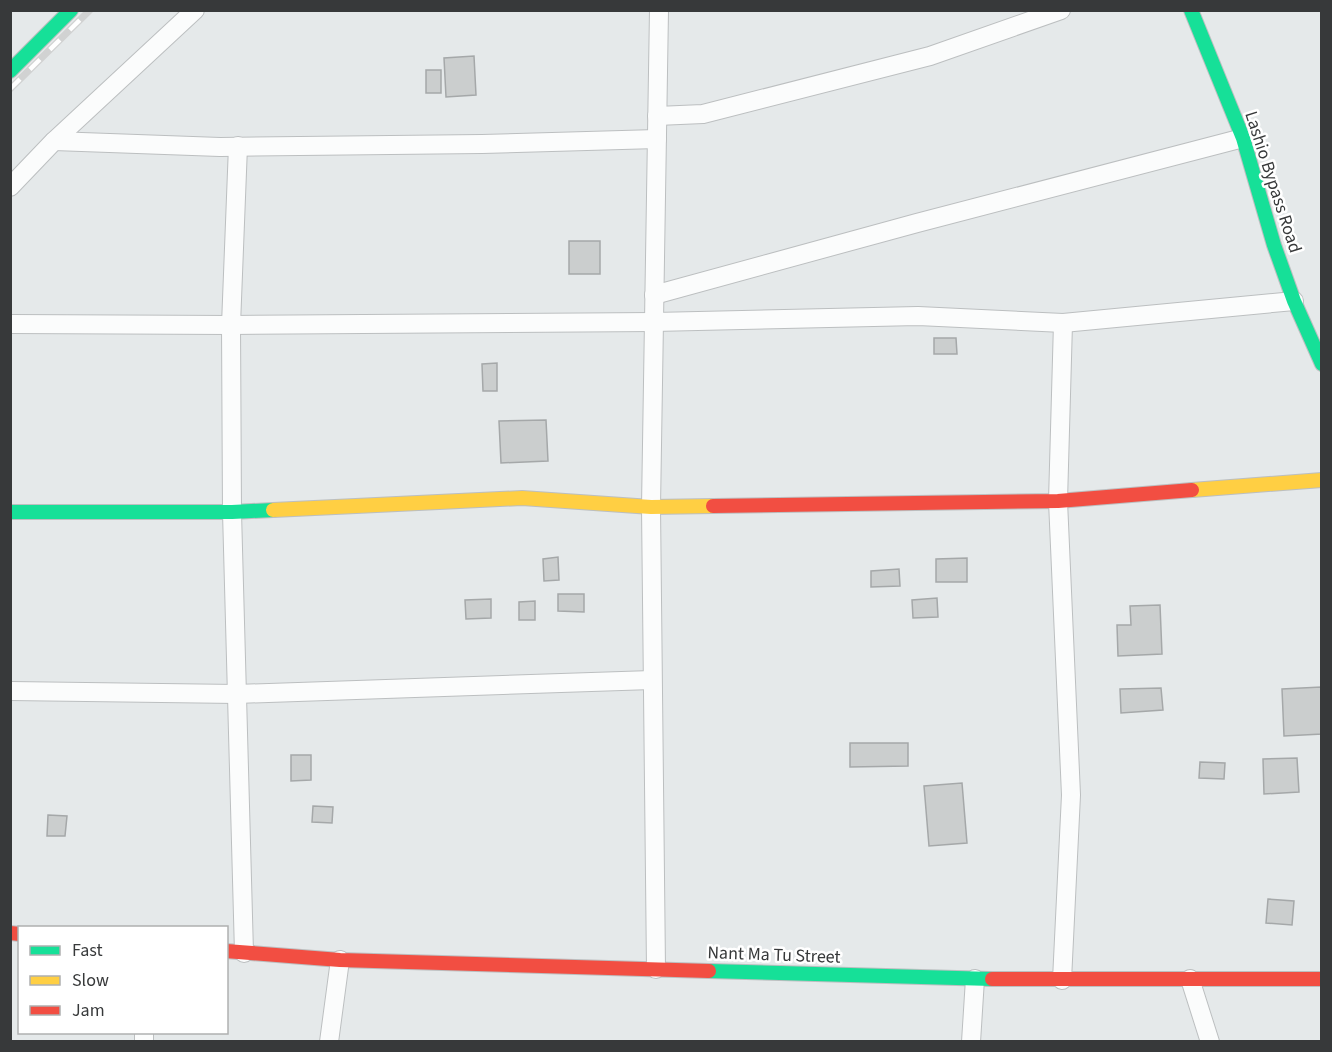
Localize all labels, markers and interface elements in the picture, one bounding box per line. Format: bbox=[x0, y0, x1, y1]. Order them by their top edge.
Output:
street label: Lashio Bypass Road bbox=[1238, 108, 1308, 256]
legend bbox=[18, 926, 228, 1034]
text: Fast bbox=[72, 938, 103, 963]
street label: Nant Ma Tu Street bbox=[707, 940, 841, 970]
text: Slow bbox=[72, 968, 109, 993]
text: Jam bbox=[72, 998, 105, 1023]

